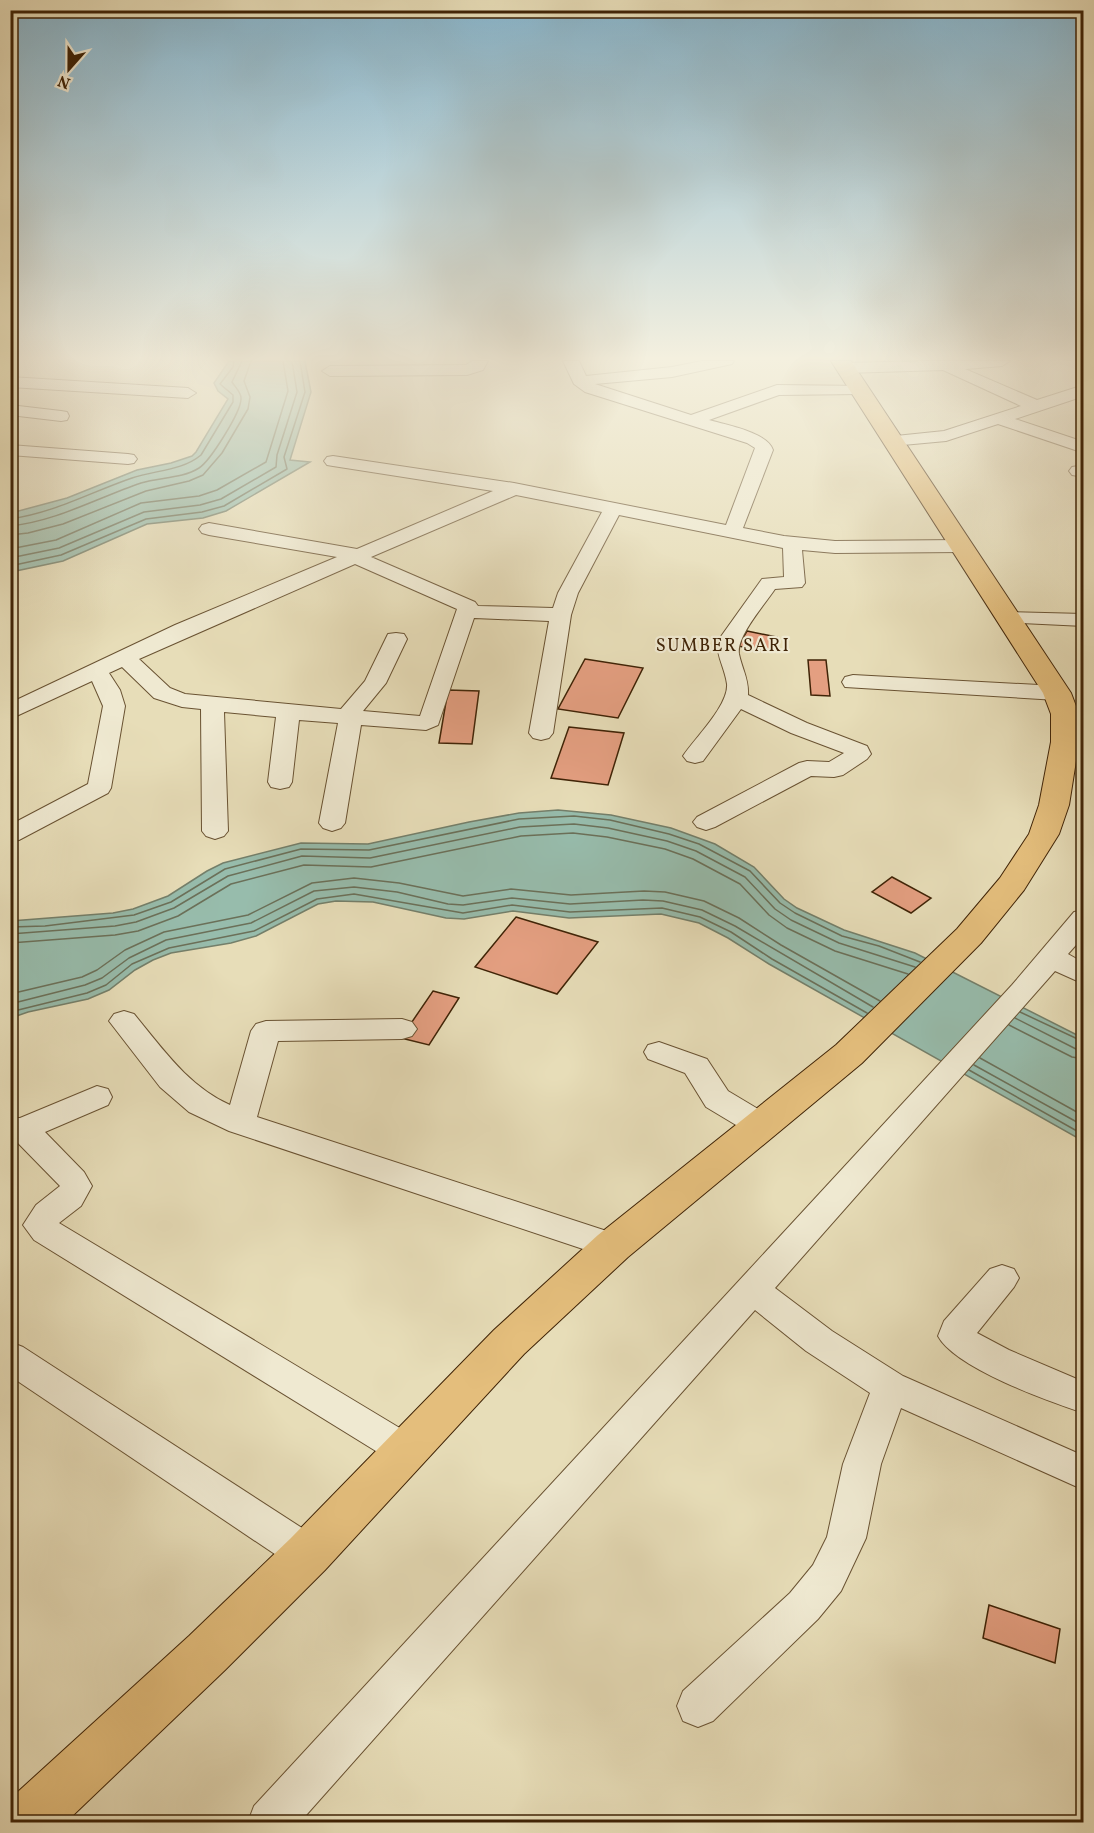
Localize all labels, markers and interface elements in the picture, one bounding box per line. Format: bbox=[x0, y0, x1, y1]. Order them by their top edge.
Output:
north arrow bbox=[39, 39, 99, 99]
text: N bbox=[55, 69, 74, 93]
district label: SUMBER SARI bbox=[656, 634, 790, 659]

